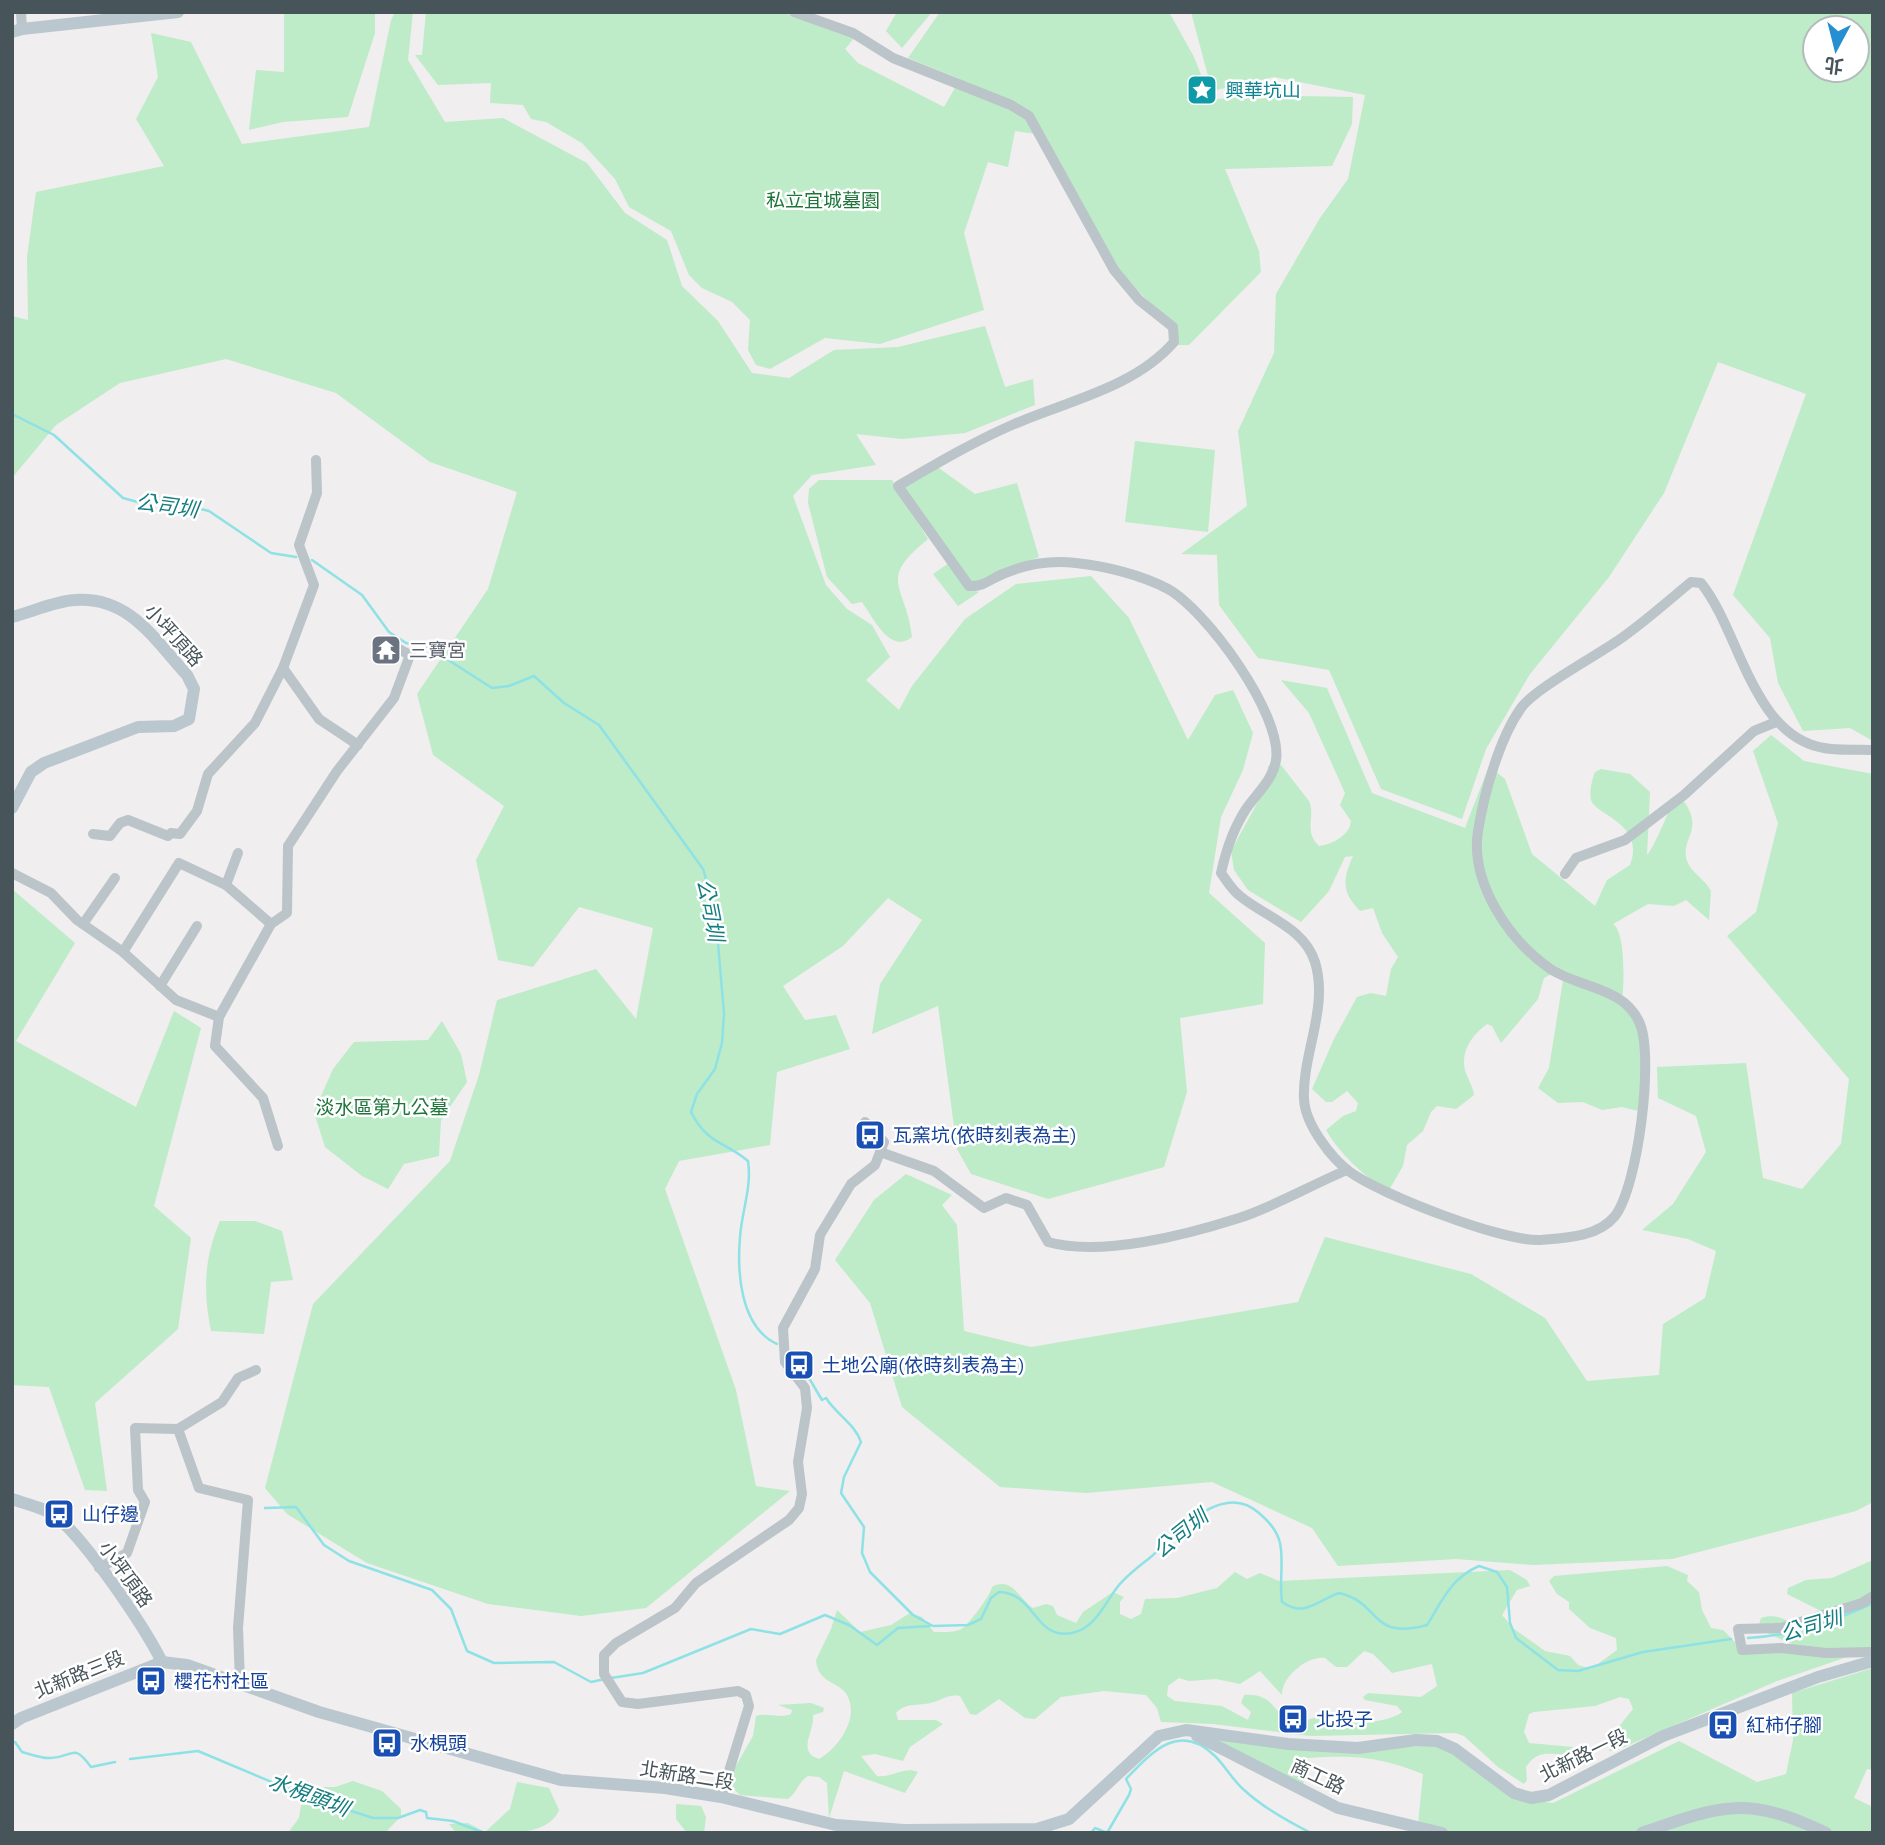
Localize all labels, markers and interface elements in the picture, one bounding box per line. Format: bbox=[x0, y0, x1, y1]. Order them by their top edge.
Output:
north arrow bbox=[1801, 14, 1871, 84]
text: 北 bbox=[1823, 53, 1845, 79]
place icon: 興華坑山 bbox=[1185, 73, 1219, 107]
place label: 興華坑山 bbox=[1225, 78, 1301, 102]
park label: 私立宜城墓園 bbox=[766, 188, 880, 212]
water label: 公司圳 bbox=[134, 487, 203, 524]
street label: 小坪頂路 bbox=[140, 599, 208, 671]
temple icon: 三寶宮 bbox=[369, 633, 403, 667]
place label: 三寶宮 bbox=[409, 638, 466, 662]
water label: 公司圳 bbox=[691, 876, 731, 947]
park label: 淡水區第九公墓 bbox=[315, 1095, 449, 1119]
bus stop icon: 瓦窯坑(依時刻表為主) bbox=[853, 1118, 887, 1152]
place label: 瓦窯坑(依時刻表為主) bbox=[893, 1123, 1077, 1147]
bus stop icon: 土地公廟(依時刻表為主) bbox=[782, 1348, 816, 1382]
place label: 土地公廟(依時刻表為主) bbox=[822, 1353, 1025, 1377]
bus stop icon: 山仔邊 bbox=[42, 1497, 76, 1531]
water label: 公司圳 bbox=[1147, 1500, 1216, 1564]
place label: 山仔邊 bbox=[82, 1502, 139, 1526]
street label: 小坪頂路 bbox=[94, 1536, 158, 1612]
water label: 公司圳 bbox=[1777, 1602, 1848, 1647]
street label: 北新路三段 bbox=[30, 1645, 128, 1703]
bus stop icon: 櫻花村社區 bbox=[134, 1664, 168, 1698]
place label: 櫻花村社區 bbox=[174, 1669, 269, 1693]
bus stop icon: 北投子 bbox=[1276, 1702, 1310, 1736]
place label: 北投子 bbox=[1316, 1707, 1373, 1731]
bus stop icon: 紅柿仔腳 bbox=[1706, 1708, 1740, 1742]
place label: 紅柿仔腳 bbox=[1746, 1713, 1822, 1737]
street label: 北新路一段 bbox=[1535, 1723, 1631, 1787]
bus stop icon: 水梘頭 bbox=[370, 1726, 404, 1760]
place label: 水梘頭 bbox=[410, 1731, 467, 1755]
street label: 商工路 bbox=[1287, 1753, 1349, 1799]
street label: 北新路二段 bbox=[638, 1756, 736, 1794]
water label: 水梘頭圳 bbox=[265, 1766, 356, 1823]

